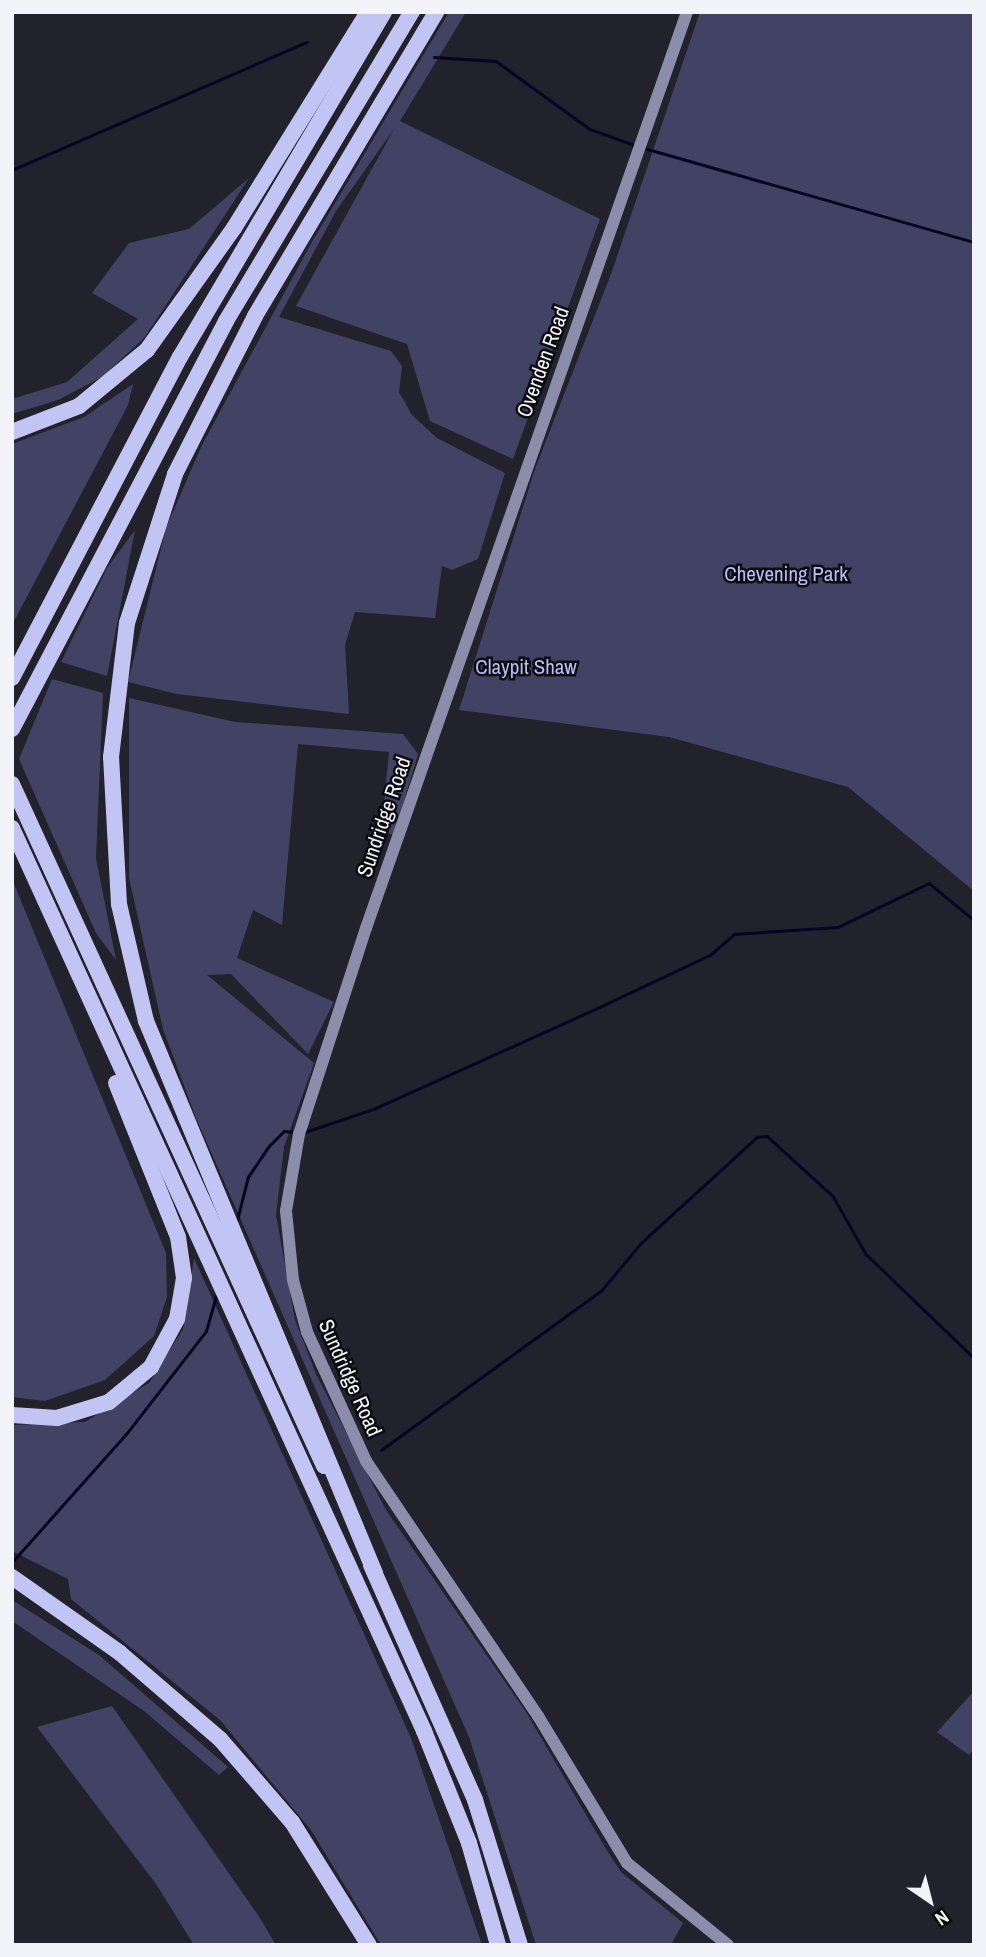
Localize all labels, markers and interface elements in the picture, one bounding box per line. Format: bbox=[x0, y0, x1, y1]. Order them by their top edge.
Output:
street label: Ovenden Road bbox=[511, 303, 575, 421]
park label: Chevening Park bbox=[724, 561, 848, 587]
park label: Claypit Shaw bbox=[475, 654, 577, 680]
street label: Sundridge Road bbox=[352, 754, 416, 880]
street label: Sundridge Road bbox=[313, 1316, 387, 1440]
north arrow bbox=[895, 1866, 965, 1936]
text: N bbox=[930, 1904, 954, 1932]

